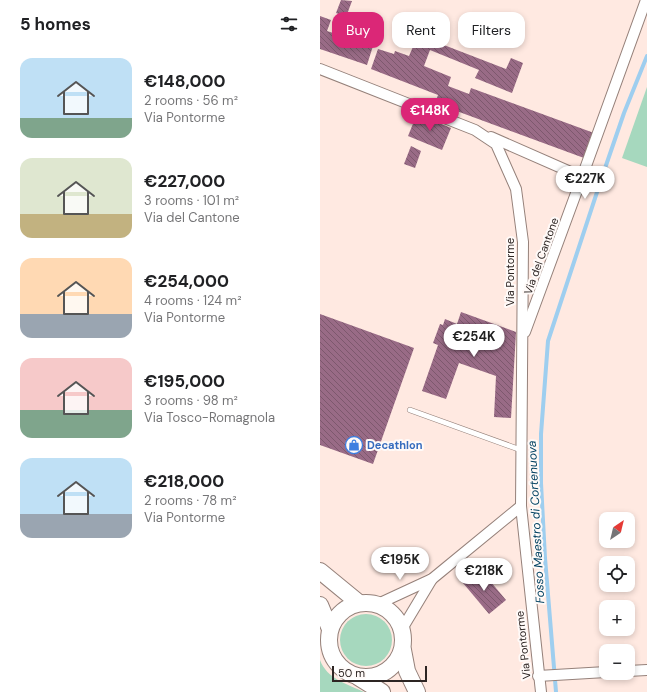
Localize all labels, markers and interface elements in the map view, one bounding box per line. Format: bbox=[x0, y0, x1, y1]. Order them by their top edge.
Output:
chip: Buy bbox=[332, 12, 384, 48]
chip: Rent bbox=[392, 12, 450, 48]
chip: Filters bbox=[458, 12, 525, 48]
text: 5 homes bbox=[20, 13, 91, 35]
icon: filters bbox=[278, 13, 300, 35]
text: €148,000 bbox=[144, 70, 226, 92]
icon: home bbox=[52, 74, 100, 122]
text: 2 rooms · 56 m² bbox=[144, 92, 238, 109]
pin: €148K bbox=[402, 98, 458, 132]
text: €148K bbox=[410, 102, 450, 119]
text: Via Pontorme bbox=[144, 109, 225, 126]
pin: €227K bbox=[557, 166, 613, 200]
text: €227,000 bbox=[144, 170, 225, 192]
text: €227K bbox=[565, 170, 605, 187]
icon: home bbox=[52, 174, 100, 222]
text: 3 rooms · 101 m² bbox=[144, 192, 239, 209]
text: Via del Cantone bbox=[144, 209, 240, 226]
street label: Via del Cantone bbox=[521, 216, 561, 296]
street label: Via Pontorme bbox=[503, 238, 517, 306]
text: €254,000 bbox=[144, 270, 229, 292]
icon: home bbox=[52, 274, 100, 322]
text: 4 rooms · 124 m² bbox=[144, 292, 241, 309]
text: Via Pontorme bbox=[144, 309, 225, 326]
pin: €254K bbox=[446, 324, 502, 358]
text: €254K bbox=[453, 328, 495, 345]
text: €195,000 bbox=[144, 370, 225, 392]
icon: home bbox=[52, 374, 100, 422]
text: 3 rooms · 98 m² bbox=[144, 392, 238, 409]
text: Via Tosco-Romagnola bbox=[144, 409, 275, 426]
shop icon: Decathlon bbox=[344, 435, 364, 455]
place label: Decathlon bbox=[367, 438, 423, 452]
water label: Fosso Maestro di Cortenuova bbox=[524, 440, 548, 604]
text: €218,000 bbox=[144, 470, 224, 492]
icon: home bbox=[52, 474, 100, 522]
text: 2 rooms · 78 m² bbox=[144, 492, 236, 509]
text: Via Pontorme bbox=[144, 509, 225, 526]
north arrow bbox=[599, 512, 635, 548]
map controls bbox=[599, 512, 635, 680]
pin: €195K bbox=[372, 547, 428, 581]
text: €195K bbox=[380, 551, 420, 568]
button: locate bbox=[599, 556, 635, 592]
pin: €218K bbox=[456, 558, 512, 592]
text: €218K bbox=[464, 562, 504, 579]
button: + bbox=[599, 600, 635, 636]
street label: Via Pontorme bbox=[512, 610, 534, 680]
button: − bbox=[599, 644, 635, 680]
scale bar bbox=[332, 664, 427, 683]
text: 50 m bbox=[338, 666, 365, 680]

